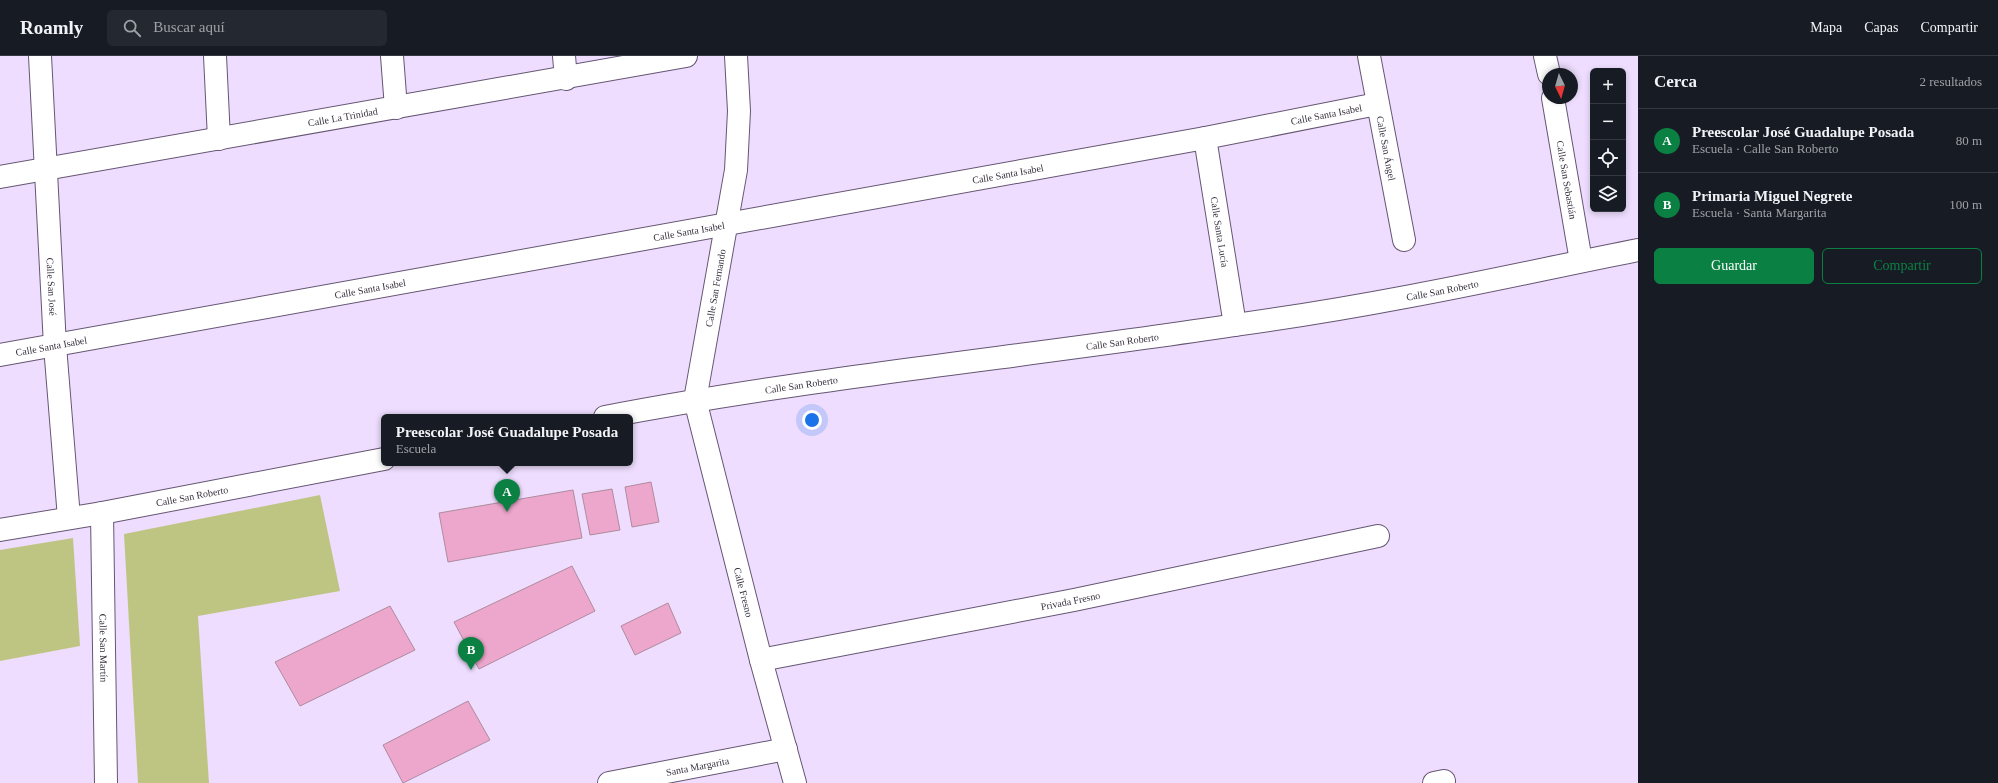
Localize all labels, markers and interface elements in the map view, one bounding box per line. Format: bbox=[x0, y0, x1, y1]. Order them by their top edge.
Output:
search box bbox=[107, 10, 387, 46]
text: Roamly bbox=[20, 17, 83, 38]
icon: search bbox=[121, 17, 143, 39]
text: Buscar aquí bbox=[153, 19, 225, 35]
text: Mapa bbox=[1810, 20, 1842, 35]
text: Capas bbox=[1864, 20, 1898, 35]
text: Compartir bbox=[1920, 20, 1978, 35]
north arrow bbox=[1542, 68, 1578, 104]
map controls bbox=[1590, 68, 1626, 212]
button: + bbox=[1590, 68, 1626, 104]
text: Cerca bbox=[1654, 72, 1697, 91]
text: 2 resultados bbox=[1920, 74, 1982, 89]
street label: Calle Santa Isabel bbox=[1290, 102, 1363, 127]
button: − bbox=[1590, 104, 1626, 140]
street label: Calle La Trinidad bbox=[307, 105, 379, 129]
street label: Calle San Ángel bbox=[1375, 115, 1398, 182]
text: Preescolar José Guadalupe Posada bbox=[1692, 124, 1914, 140]
text: A bbox=[1662, 133, 1672, 148]
text: 80 m bbox=[1956, 133, 1982, 148]
street label: Calle San Sebastián bbox=[1554, 140, 1579, 220]
button: locate bbox=[1590, 140, 1626, 176]
text: Escuela · Calle San Roberto bbox=[1692, 141, 1839, 156]
street label: Calle Santa Isabel bbox=[971, 162, 1045, 186]
button: layers bbox=[1590, 176, 1626, 212]
text: Primaria Miguel Negrete bbox=[1692, 188, 1853, 204]
street label: Calle Santa Lucía bbox=[1208, 196, 1231, 268]
text: B bbox=[1663, 197, 1671, 212]
text: 100 m bbox=[1949, 197, 1982, 212]
text: Escuela · Santa Margarita bbox=[1692, 205, 1826, 220]
street label: Calle Santa Isabel bbox=[652, 220, 726, 243]
street label: Calle San Fernando bbox=[703, 248, 728, 328]
button: Guardar bbox=[1654, 248, 1814, 284]
button: Compartir bbox=[1822, 248, 1982, 284]
street label: Calle San José bbox=[44, 257, 58, 317]
street label: Calle Santa Isabel bbox=[334, 277, 407, 301]
street label: Calle San Roberto bbox=[1405, 278, 1479, 303]
street label: Calle San Roberto bbox=[1085, 331, 1160, 352]
street label: Calle Santa Isabel bbox=[15, 334, 88, 358]
street label: Calle San Roberto bbox=[764, 374, 838, 396]
your location bbox=[802, 410, 822, 430]
popup bbox=[381, 414, 633, 466]
text: Preescolar José Guadalupe Posada bbox=[396, 424, 618, 440]
text: Escuela bbox=[396, 441, 436, 456]
pin: A bbox=[494, 479, 520, 512]
street label: Calle San Roberto bbox=[155, 484, 229, 509]
street label: Calle Fresno bbox=[732, 566, 755, 618]
street label: Privada Fresno bbox=[1040, 590, 1101, 612]
street label: Calle San Martín bbox=[97, 614, 110, 682]
pin: B bbox=[458, 637, 484, 670]
street label: Santa Margarita bbox=[665, 755, 731, 778]

